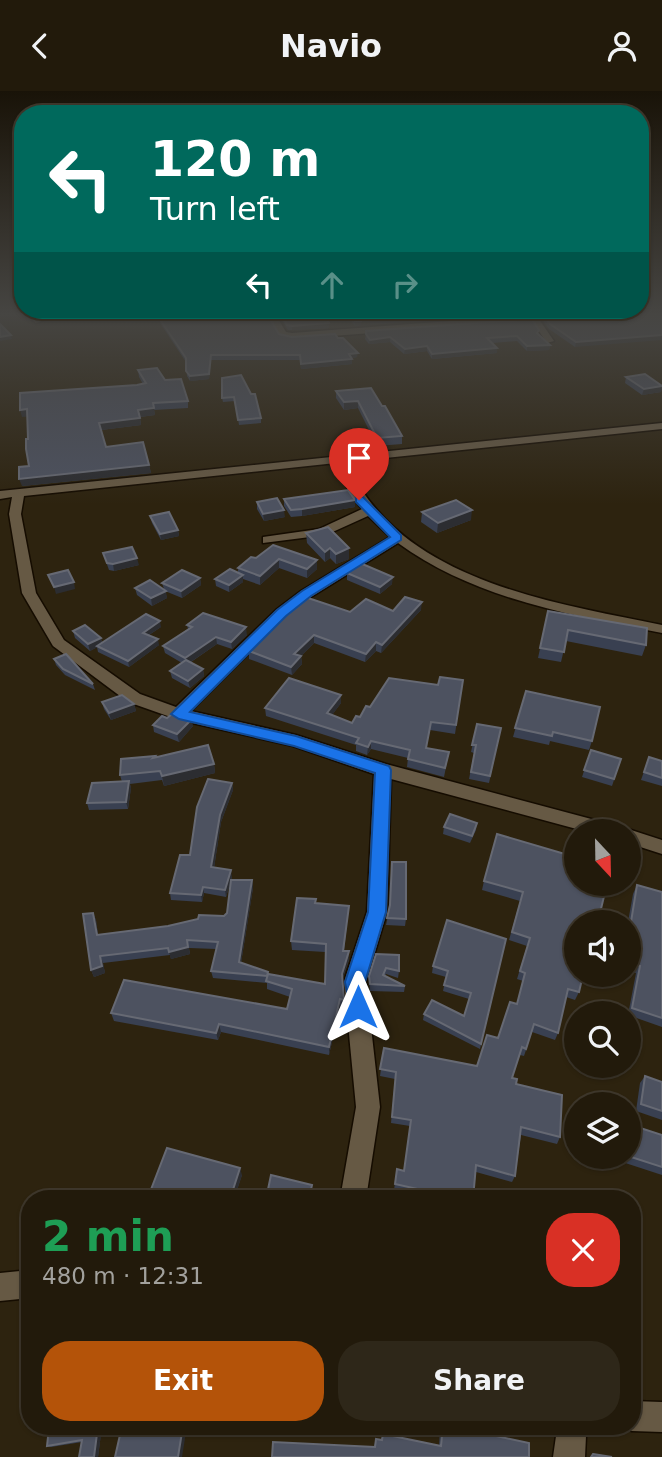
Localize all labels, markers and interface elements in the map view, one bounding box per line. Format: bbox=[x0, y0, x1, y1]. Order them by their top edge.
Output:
icon: back bbox=[21, 27, 59, 65]
text: Navio bbox=[280, 27, 382, 65]
icon: person bbox=[603, 27, 641, 65]
text: 120 m bbox=[150, 131, 320, 188]
icon: left bbox=[35, 133, 126, 224]
text: Turn left bbox=[150, 190, 280, 228]
icon: left bbox=[240, 266, 278, 304]
icon: ahead bbox=[313, 266, 351, 304]
icon: right bbox=[386, 266, 424, 304]
pin bbox=[329, 428, 389, 500]
icon: arrive bbox=[340, 439, 378, 477]
north arrow bbox=[564, 819, 640, 896]
map controls bbox=[564, 819, 641, 1169]
button: sound bbox=[564, 910, 641, 987]
position arrow bbox=[321, 970, 395, 1044]
button: search bbox=[564, 1001, 641, 1078]
button: layers bbox=[564, 1092, 641, 1169]
text: 2 min bbox=[42, 1212, 174, 1261]
button: close bbox=[546, 1213, 620, 1287]
text: 480 m · 12:31 bbox=[42, 1263, 204, 1289]
button: Exit bbox=[42, 1341, 324, 1421]
button: Share bbox=[338, 1341, 620, 1421]

